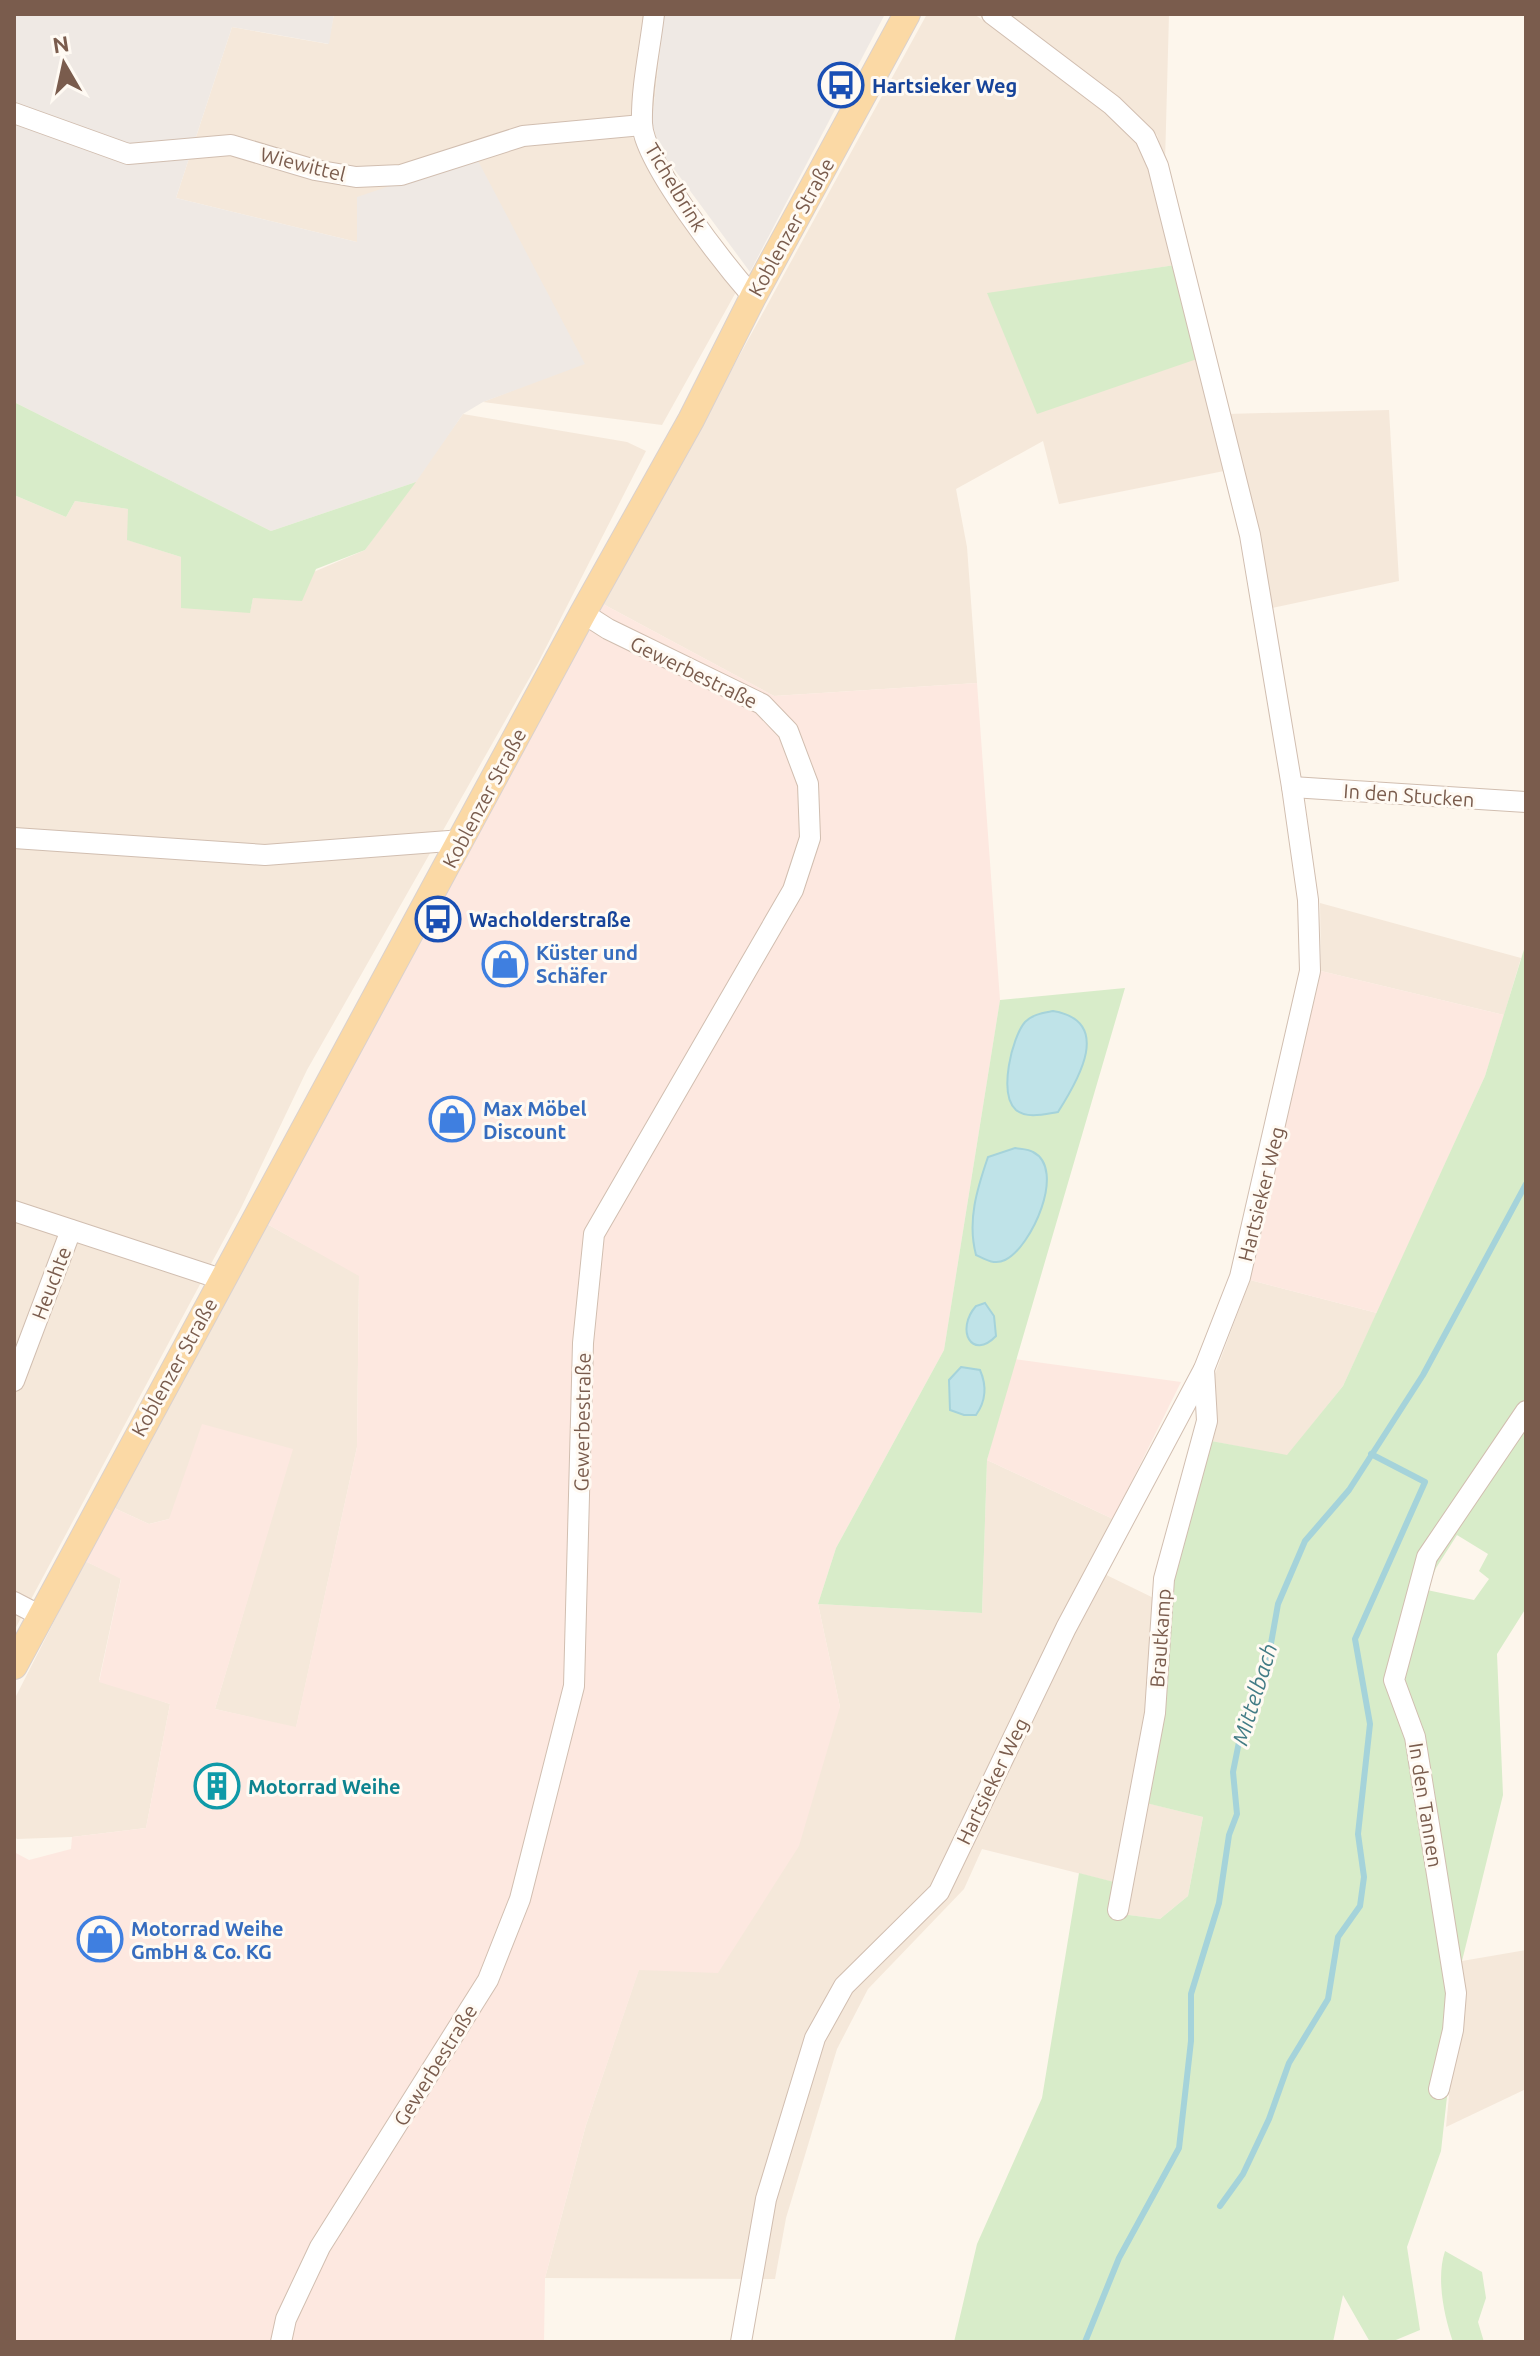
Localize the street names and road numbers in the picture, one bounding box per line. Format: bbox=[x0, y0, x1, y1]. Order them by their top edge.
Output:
street label: Tichelbrink bbox=[641, 139, 711, 235]
street label: Wiewittel bbox=[258, 142, 348, 186]
street label: Koblenzer Straße bbox=[743, 154, 839, 300]
street label: Gewerbestraße bbox=[627, 631, 761, 713]
street label: Koblenzer Straße bbox=[438, 724, 530, 872]
street label: In den Stucken bbox=[1343, 779, 1475, 811]
street label: Hartsieker Weg bbox=[1233, 1124, 1289, 1264]
street label: Heuchte bbox=[27, 1243, 75, 1323]
street label: Koblenzer Straße bbox=[126, 1294, 222, 1440]
street label: Gewerbestraße bbox=[569, 1352, 595, 1492]
street label: Brautkamp bbox=[1145, 1588, 1175, 1688]
street label: Hartsieker Weg bbox=[951, 1714, 1033, 1848]
street label: In den Tannen bbox=[1405, 1741, 1447, 1869]
street label: Gewerbestraße bbox=[389, 2000, 481, 2130]

